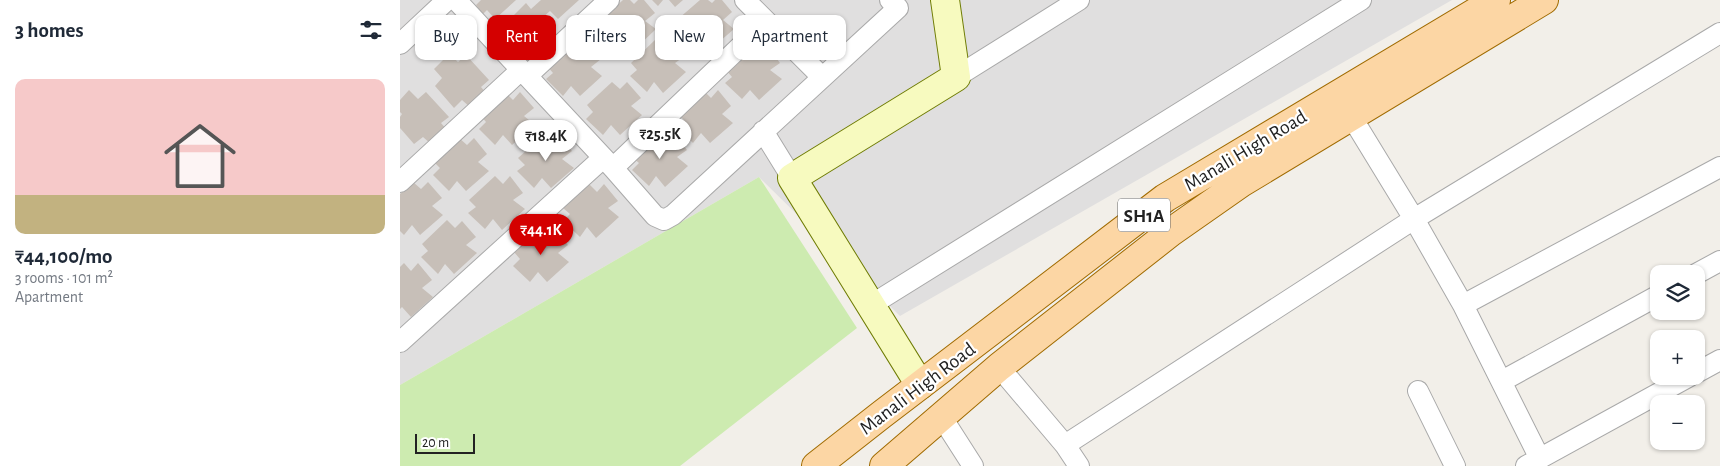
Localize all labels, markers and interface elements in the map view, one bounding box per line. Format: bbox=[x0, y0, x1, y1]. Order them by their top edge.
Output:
chip: Buy bbox=[415, 15, 477, 60]
chip: Rent bbox=[487, 15, 556, 60]
chip: Filters bbox=[566, 15, 645, 60]
chip: New bbox=[655, 15, 723, 60]
chip: Apartment bbox=[733, 15, 846, 60]
icon: filters bbox=[357, 16, 385, 44]
text: 3 homes bbox=[15, 20, 84, 41]
street label: Manali High Road bbox=[1181, 106, 1310, 195]
icon: home bbox=[155, 111, 245, 201]
pin: ₹25.5K bbox=[619, 118, 701, 160]
pin: ₹18.4K bbox=[505, 120, 587, 162]
text: ₹25.5K bbox=[639, 126, 681, 142]
text: ₹18.4K bbox=[525, 128, 567, 144]
road number: SH1A bbox=[1118, 198, 1170, 232]
pin: ₹44.1K bbox=[500, 214, 582, 256]
text: ₹44.1K bbox=[520, 222, 562, 238]
text: ₹44,100/mo bbox=[15, 246, 112, 267]
map controls bbox=[1650, 265, 1705, 450]
button: layers bbox=[1650, 265, 1705, 320]
text: 3 rooms · 101 m² bbox=[15, 270, 113, 286]
text: Apartment bbox=[15, 289, 83, 305]
button: + bbox=[1650, 330, 1705, 385]
street label: Manali High Road bbox=[856, 339, 979, 439]
button: − bbox=[1650, 395, 1705, 450]
scale bar bbox=[415, 431, 475, 454]
text: 20 m bbox=[422, 436, 449, 450]

